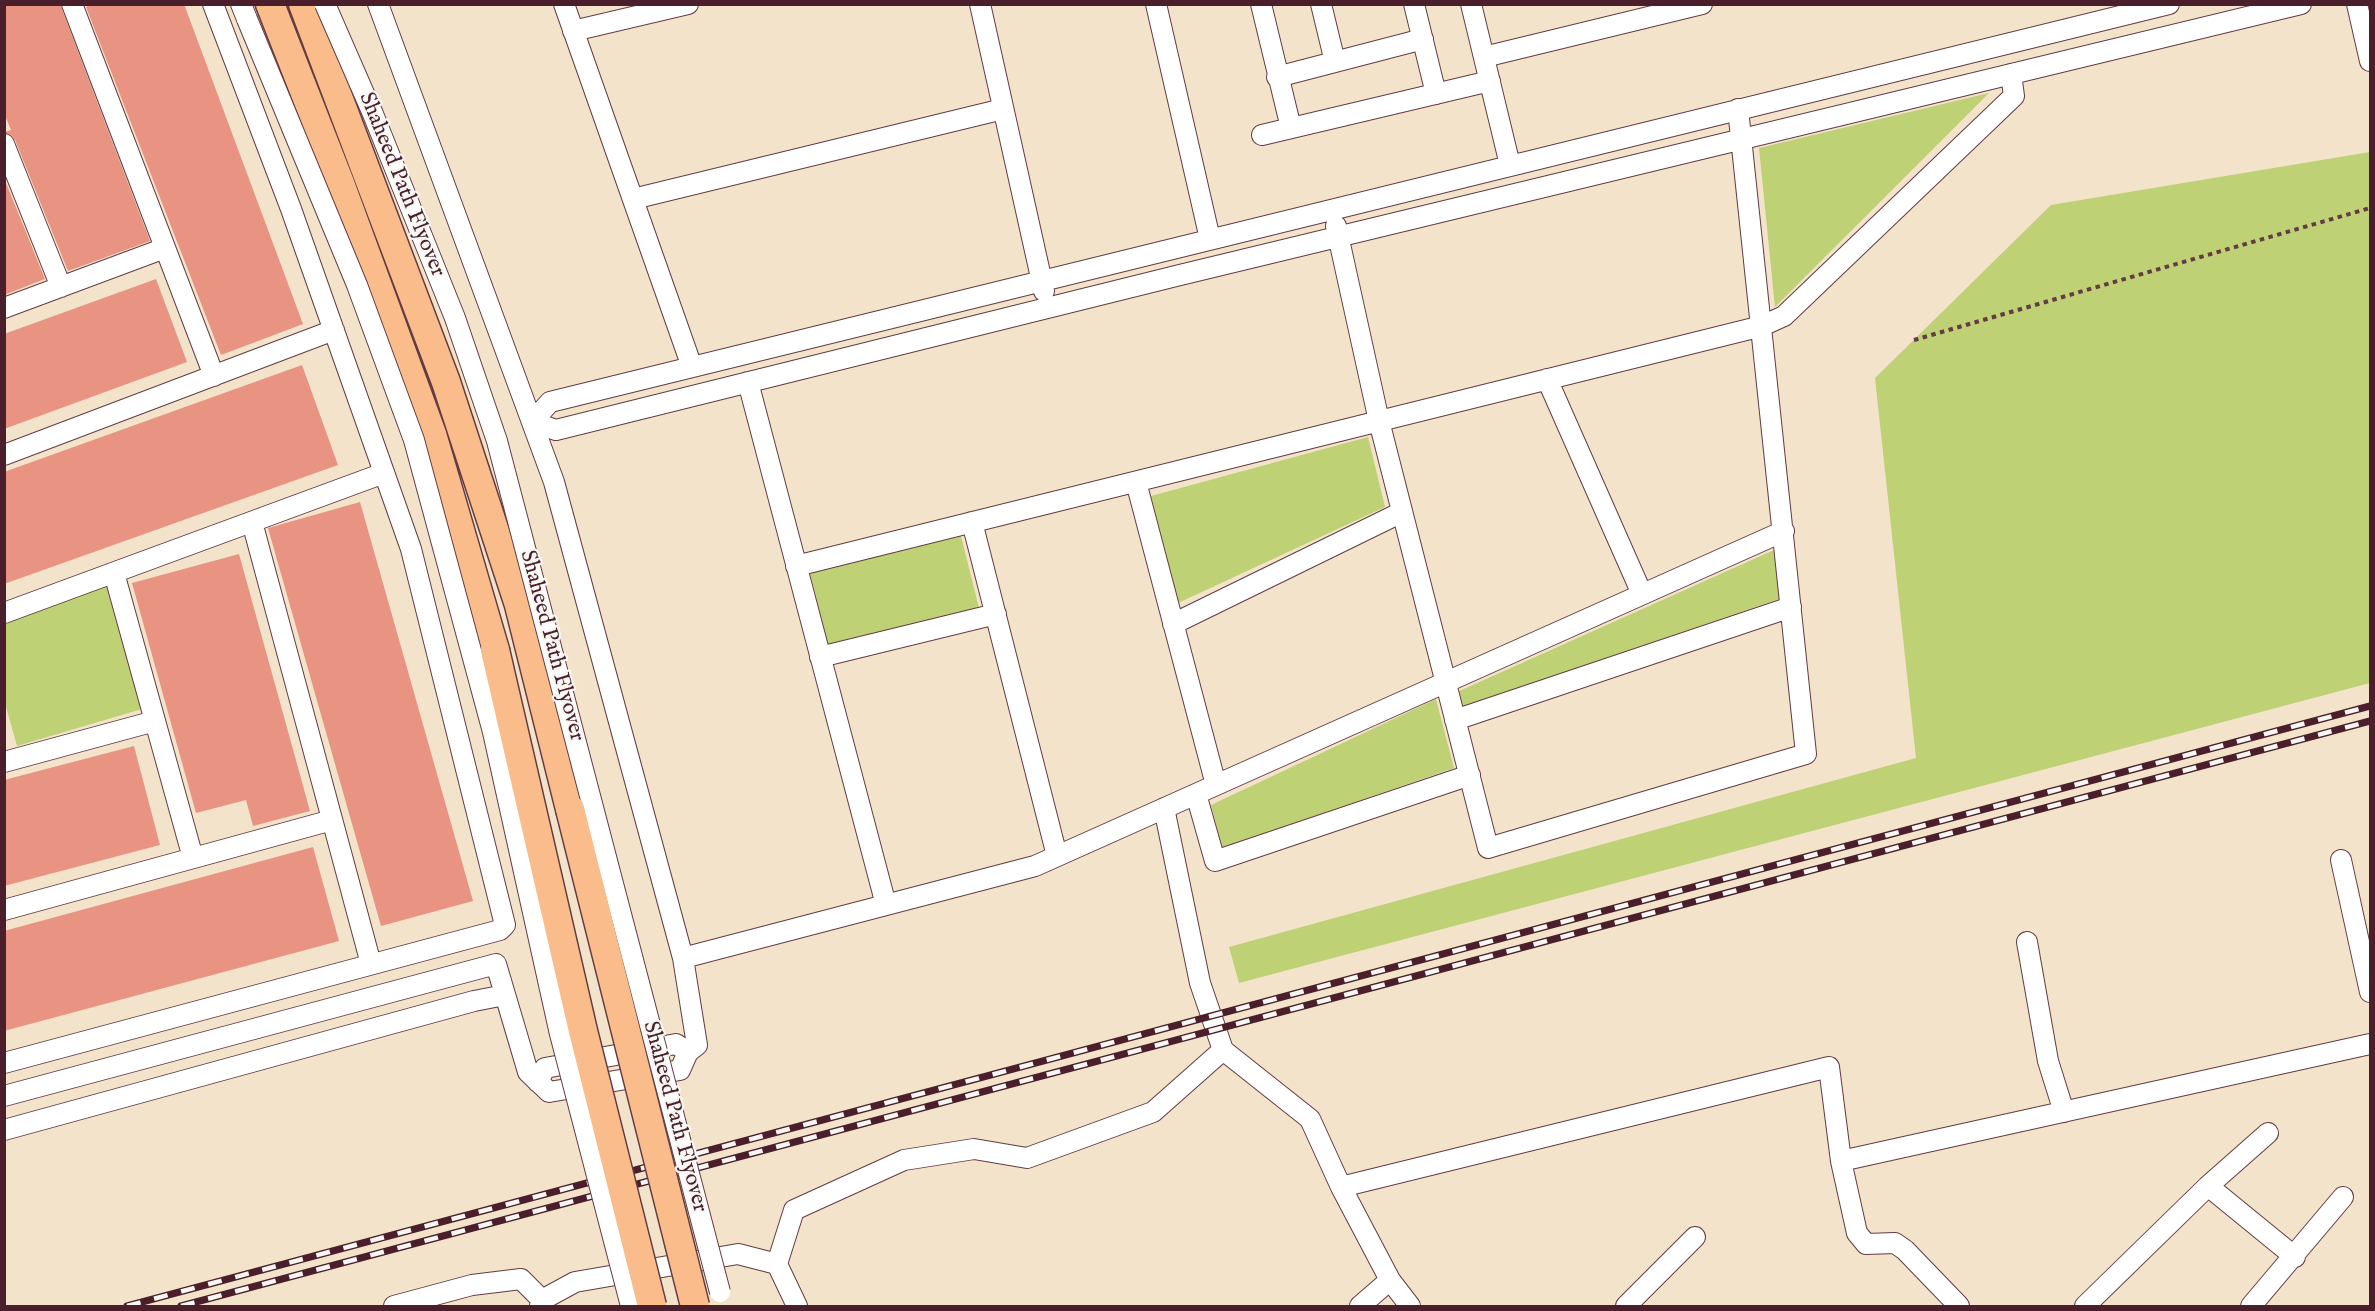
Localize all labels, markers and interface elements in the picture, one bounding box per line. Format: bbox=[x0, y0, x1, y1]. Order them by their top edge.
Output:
street label: Shaheed Path Flyover bbox=[352, 89, 450, 281]
street label: Shaheed Path Flyover bbox=[513, 548, 589, 744]
street label: Shaheed Path Flyover bbox=[636, 1019, 712, 1215]

